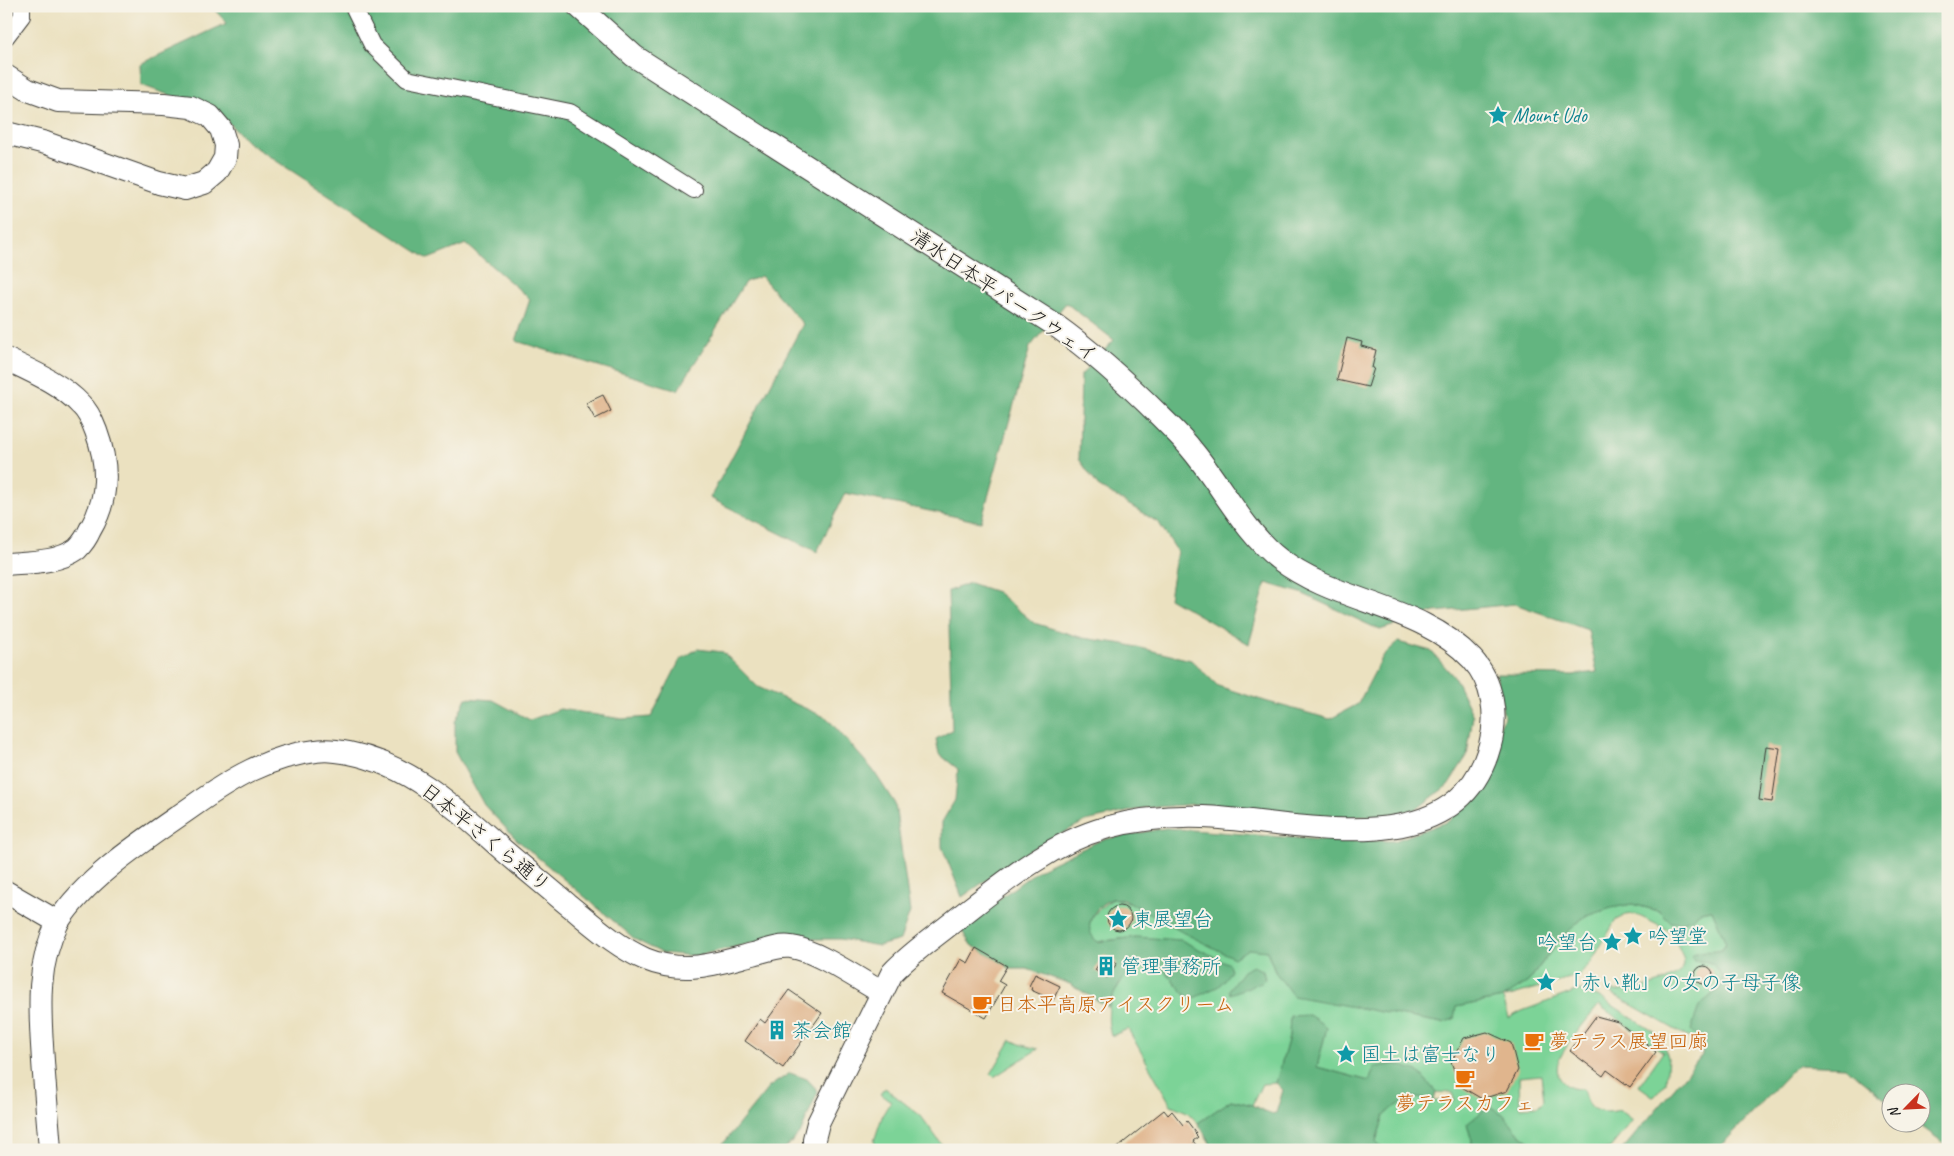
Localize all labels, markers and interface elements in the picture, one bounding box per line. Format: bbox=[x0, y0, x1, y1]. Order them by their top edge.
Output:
place label: Mount Udo bbox=[1513, 103, 1588, 128]
place icon: Mount Udo bbox=[1487, 104, 1509, 126]
street label: 清水日本平パークウェイ bbox=[906, 224, 1102, 367]
street label: 日本平さくら通り bbox=[416, 777, 556, 897]
place label: 東展望台 bbox=[1133, 907, 1213, 932]
place icon: 東展望台 bbox=[1107, 908, 1129, 930]
place label: 吟望堂 bbox=[1648, 924, 1708, 949]
place icon: 吟望堂 bbox=[1622, 925, 1644, 947]
place label: 吟望台 bbox=[1537, 930, 1597, 955]
place icon: 吟望台 bbox=[1601, 931, 1623, 953]
place label: 管理事務所 bbox=[1121, 954, 1221, 979]
building icon: 管理事務所 bbox=[1095, 955, 1117, 977]
place label: 「赤い靴」の女の子母子像 bbox=[1561, 970, 1801, 995]
place icon: 「赤い靴」の女の子母子像 bbox=[1535, 971, 1557, 993]
place label: 日本平高原アイスクリーム bbox=[997, 992, 1234, 1017]
cafe icon: 日本平高原アイスクリーム bbox=[971, 993, 993, 1015]
place label: 茶会館 bbox=[792, 1018, 852, 1043]
building icon: 茶会館 bbox=[766, 1019, 788, 1041]
place label: 夢テラス展望回廊 bbox=[1549, 1029, 1708, 1054]
cafe icon: 夢テラス展望回廊 bbox=[1523, 1030, 1545, 1052]
place label: 国土は富士なり bbox=[1361, 1042, 1501, 1067]
place icon: 国土は富士なり bbox=[1335, 1043, 1357, 1065]
cafe icon: 夢テラスカフェ bbox=[1454, 1067, 1476, 1089]
north arrow bbox=[1882, 1084, 1932, 1134]
place label: 夢テラスカフェ bbox=[1395, 1091, 1535, 1116]
text: N bbox=[1884, 1104, 1904, 1121]

